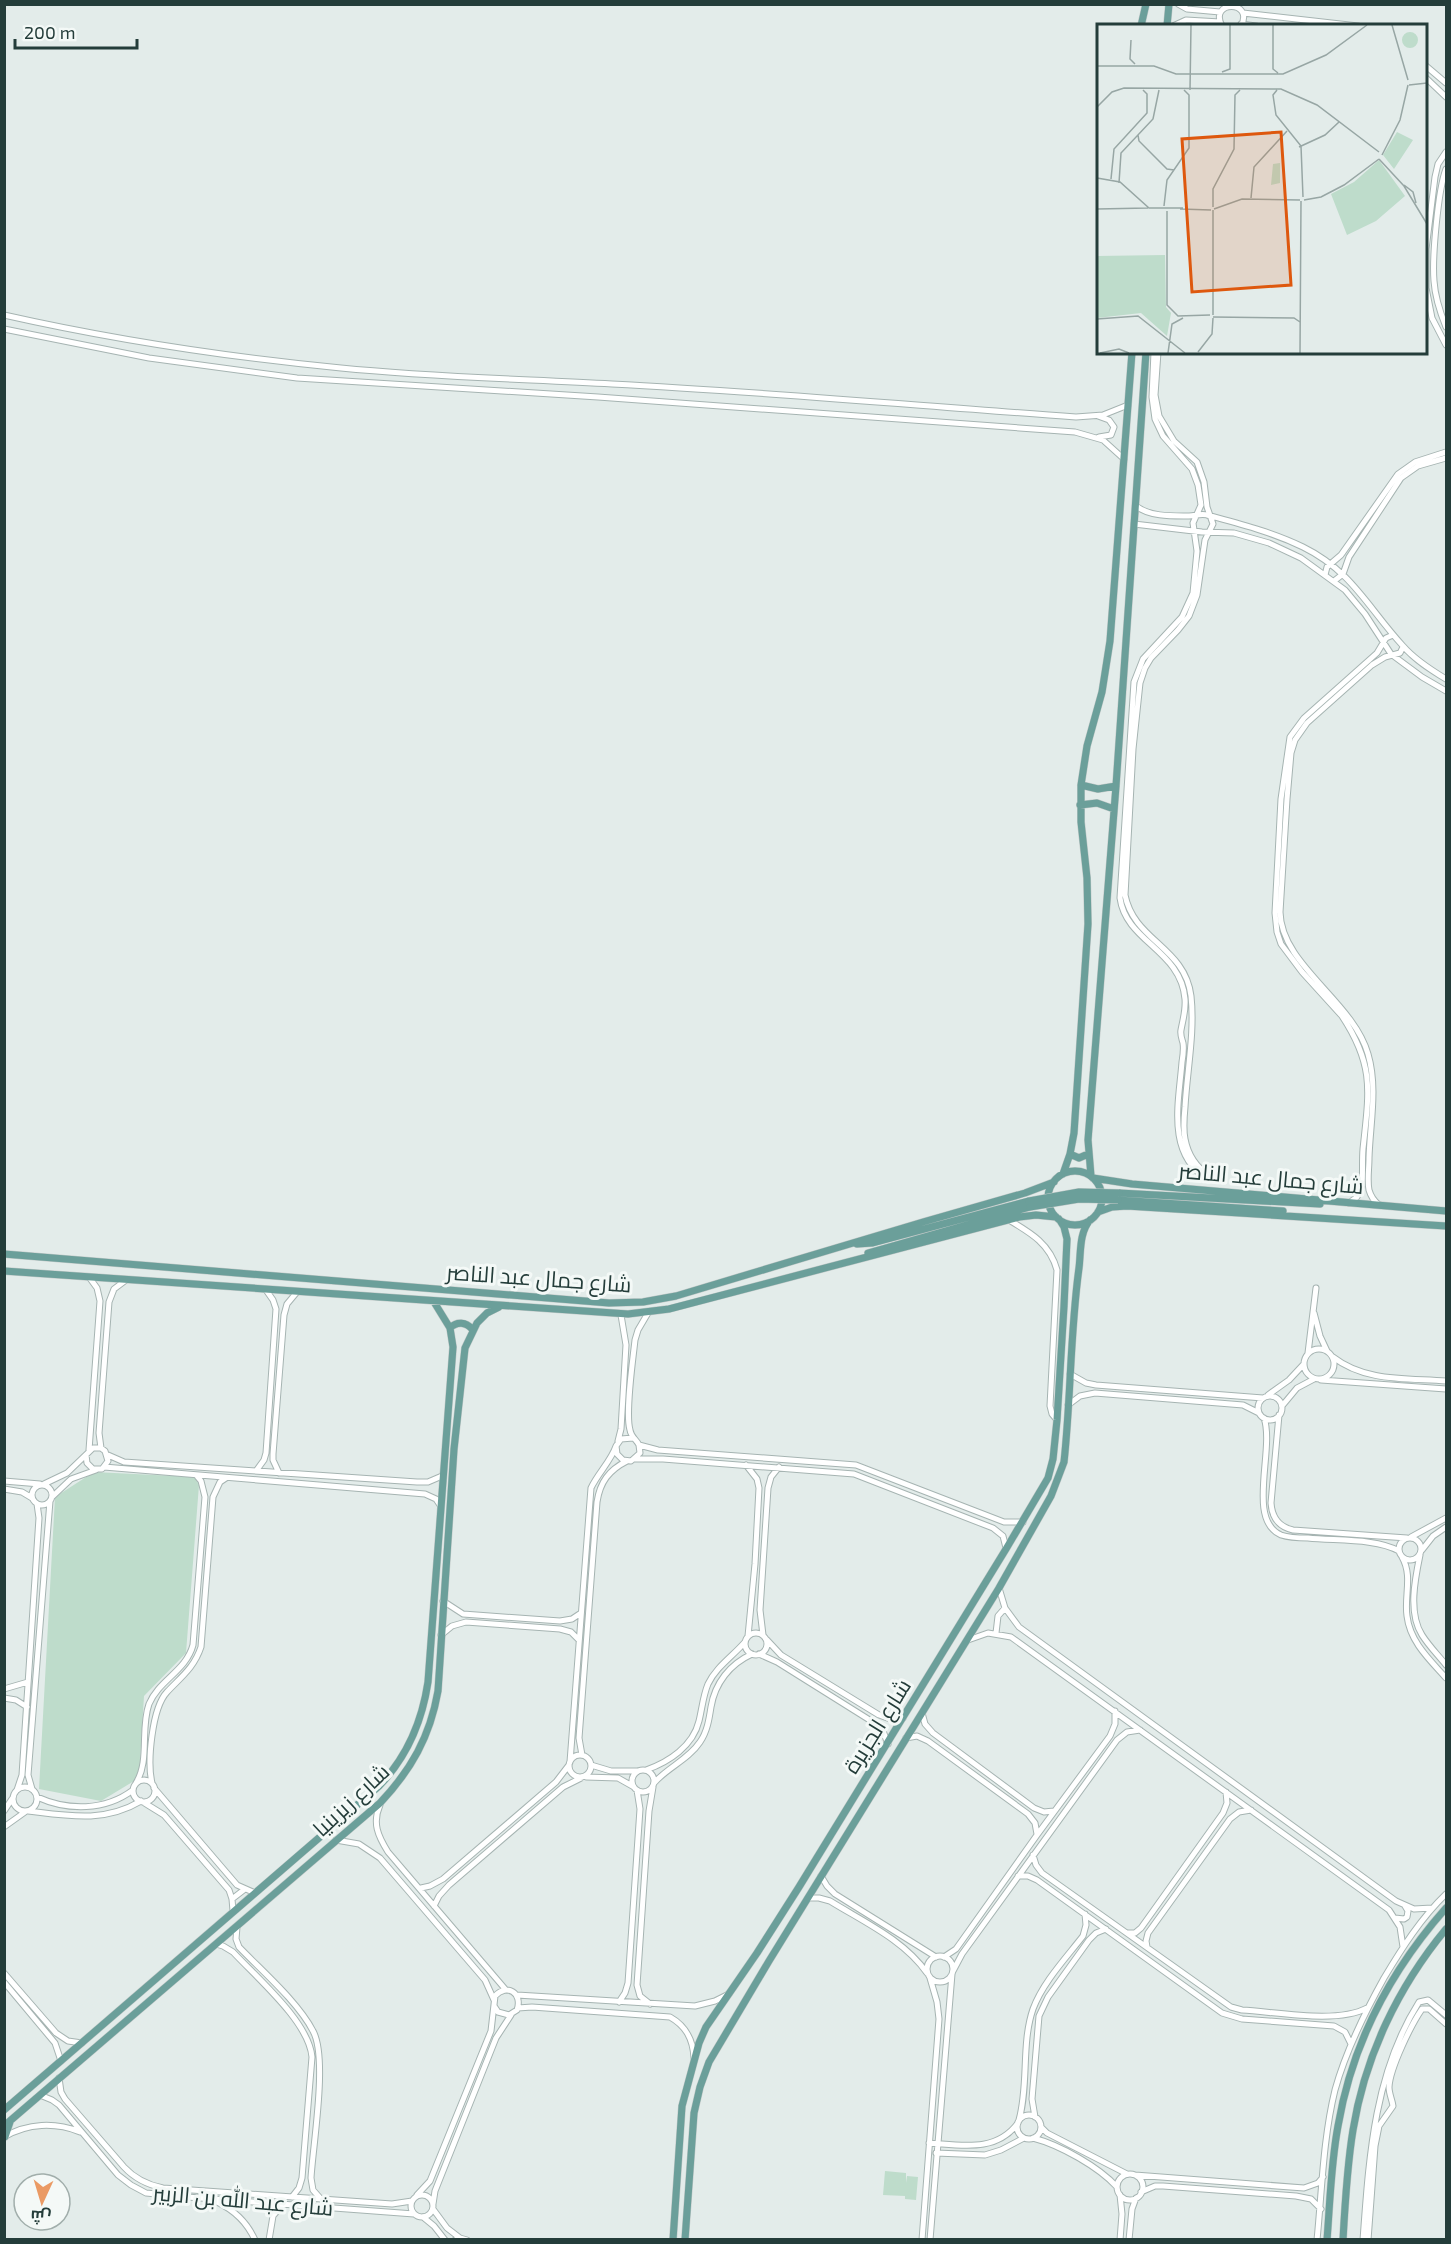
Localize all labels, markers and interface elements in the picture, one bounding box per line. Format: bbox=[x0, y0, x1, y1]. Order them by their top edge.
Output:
scale bar bbox=[15, 12, 136, 50]
text: 200 m bbox=[24, 21, 76, 43]
inset map bbox=[1097, 24, 1427, 354]
street label: شارع جمال عبد الناصر bbox=[1175, 1156, 1365, 1201]
street label: شارع جمال عبد الناصر bbox=[443, 1257, 633, 1299]
street label: شارع الجزيرة bbox=[837, 1673, 918, 1779]
street label: شارع زيزينيا bbox=[307, 1757, 396, 1843]
north arrow bbox=[12, 2172, 72, 2232]
street label: شارع عبد الله بن الزبير bbox=[149, 2178, 335, 2223]
text: ش bbox=[30, 2206, 52, 2228]

